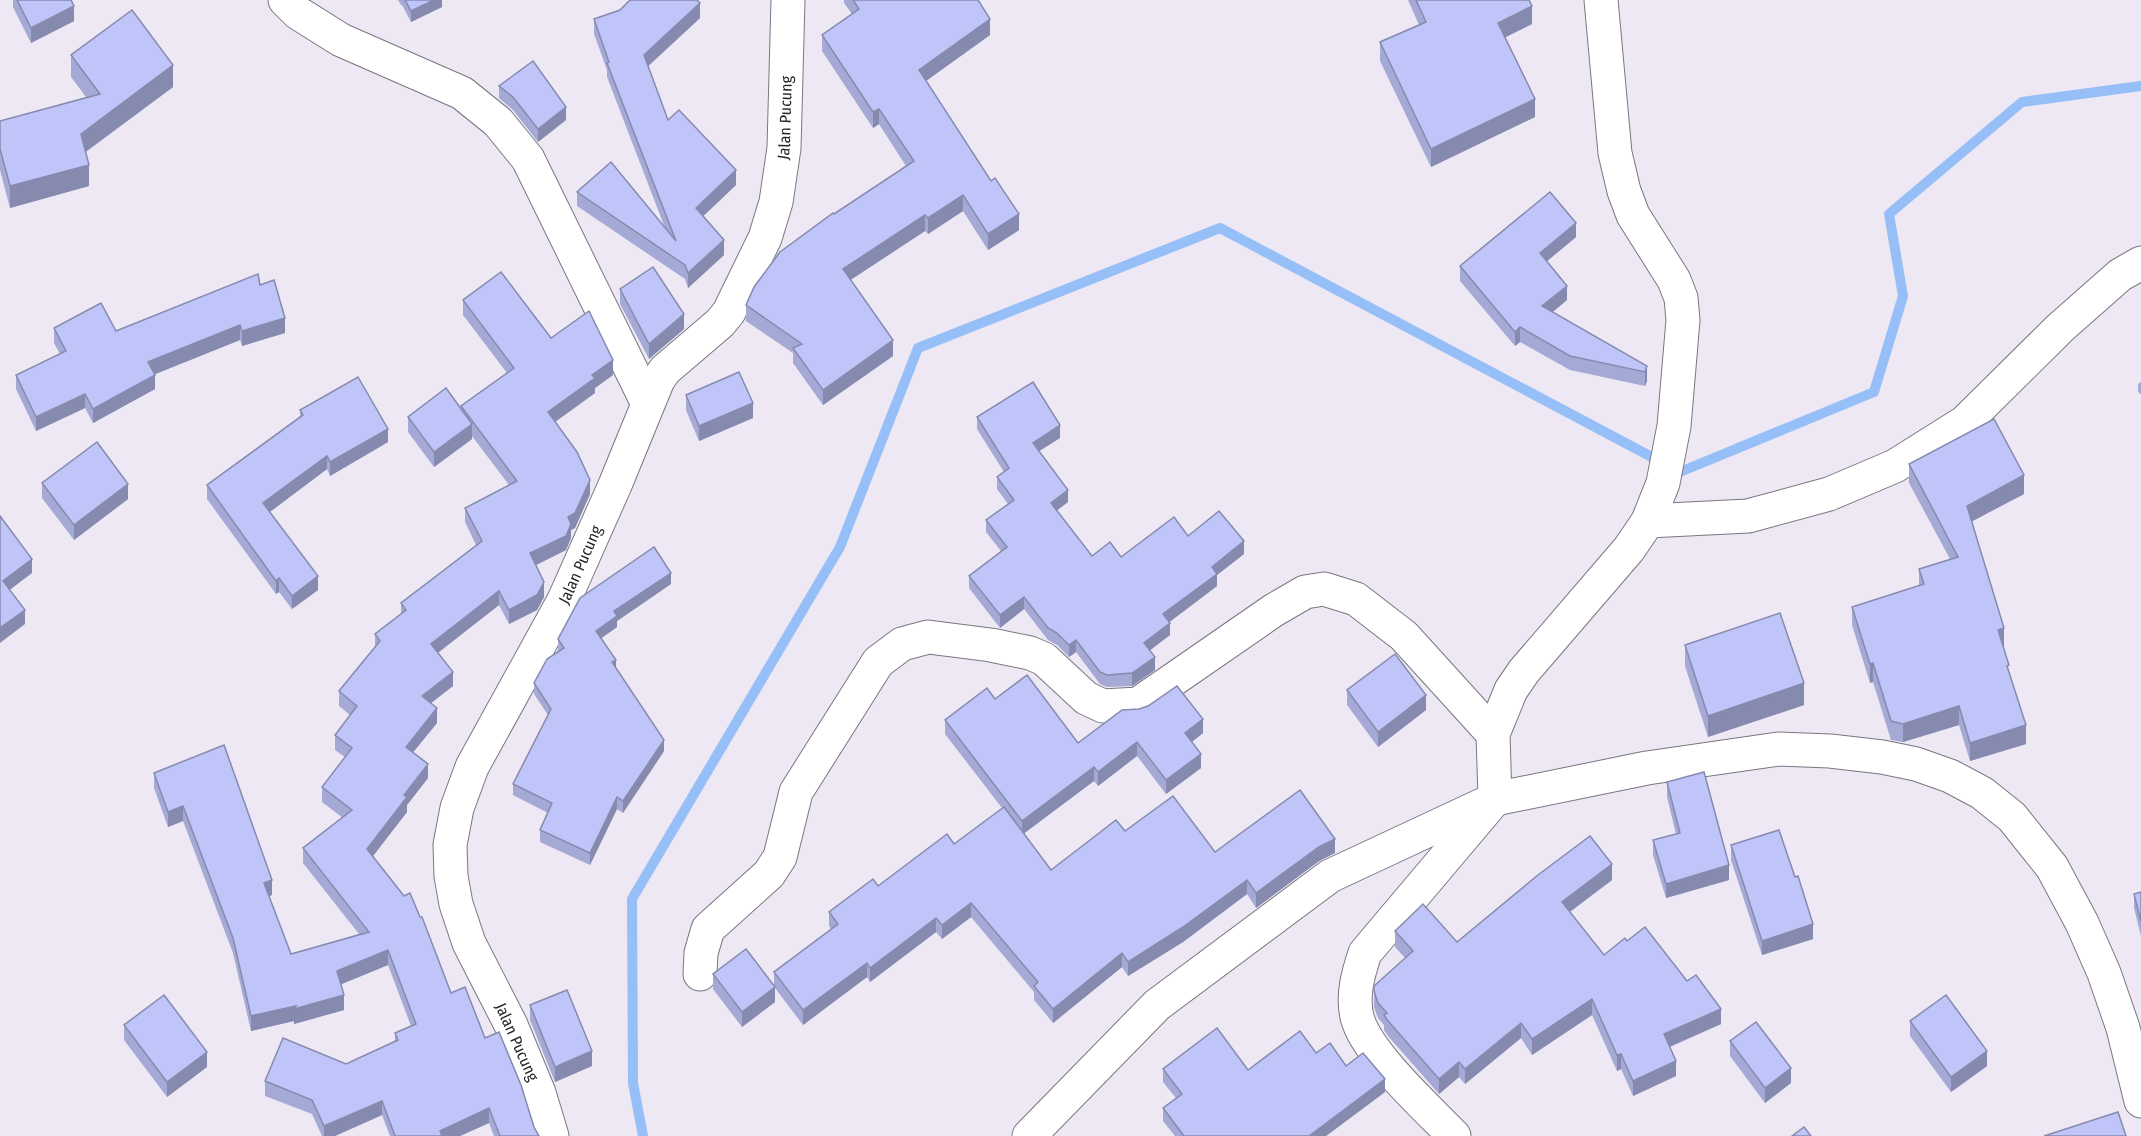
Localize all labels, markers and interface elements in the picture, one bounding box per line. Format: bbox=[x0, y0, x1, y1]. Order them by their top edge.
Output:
street label: Jalan Pucung bbox=[773, 75, 795, 161]
street label: Jalan Pucung bbox=[554, 522, 606, 607]
street label: Jalan Pucung bbox=[491, 1000, 543, 1084]

